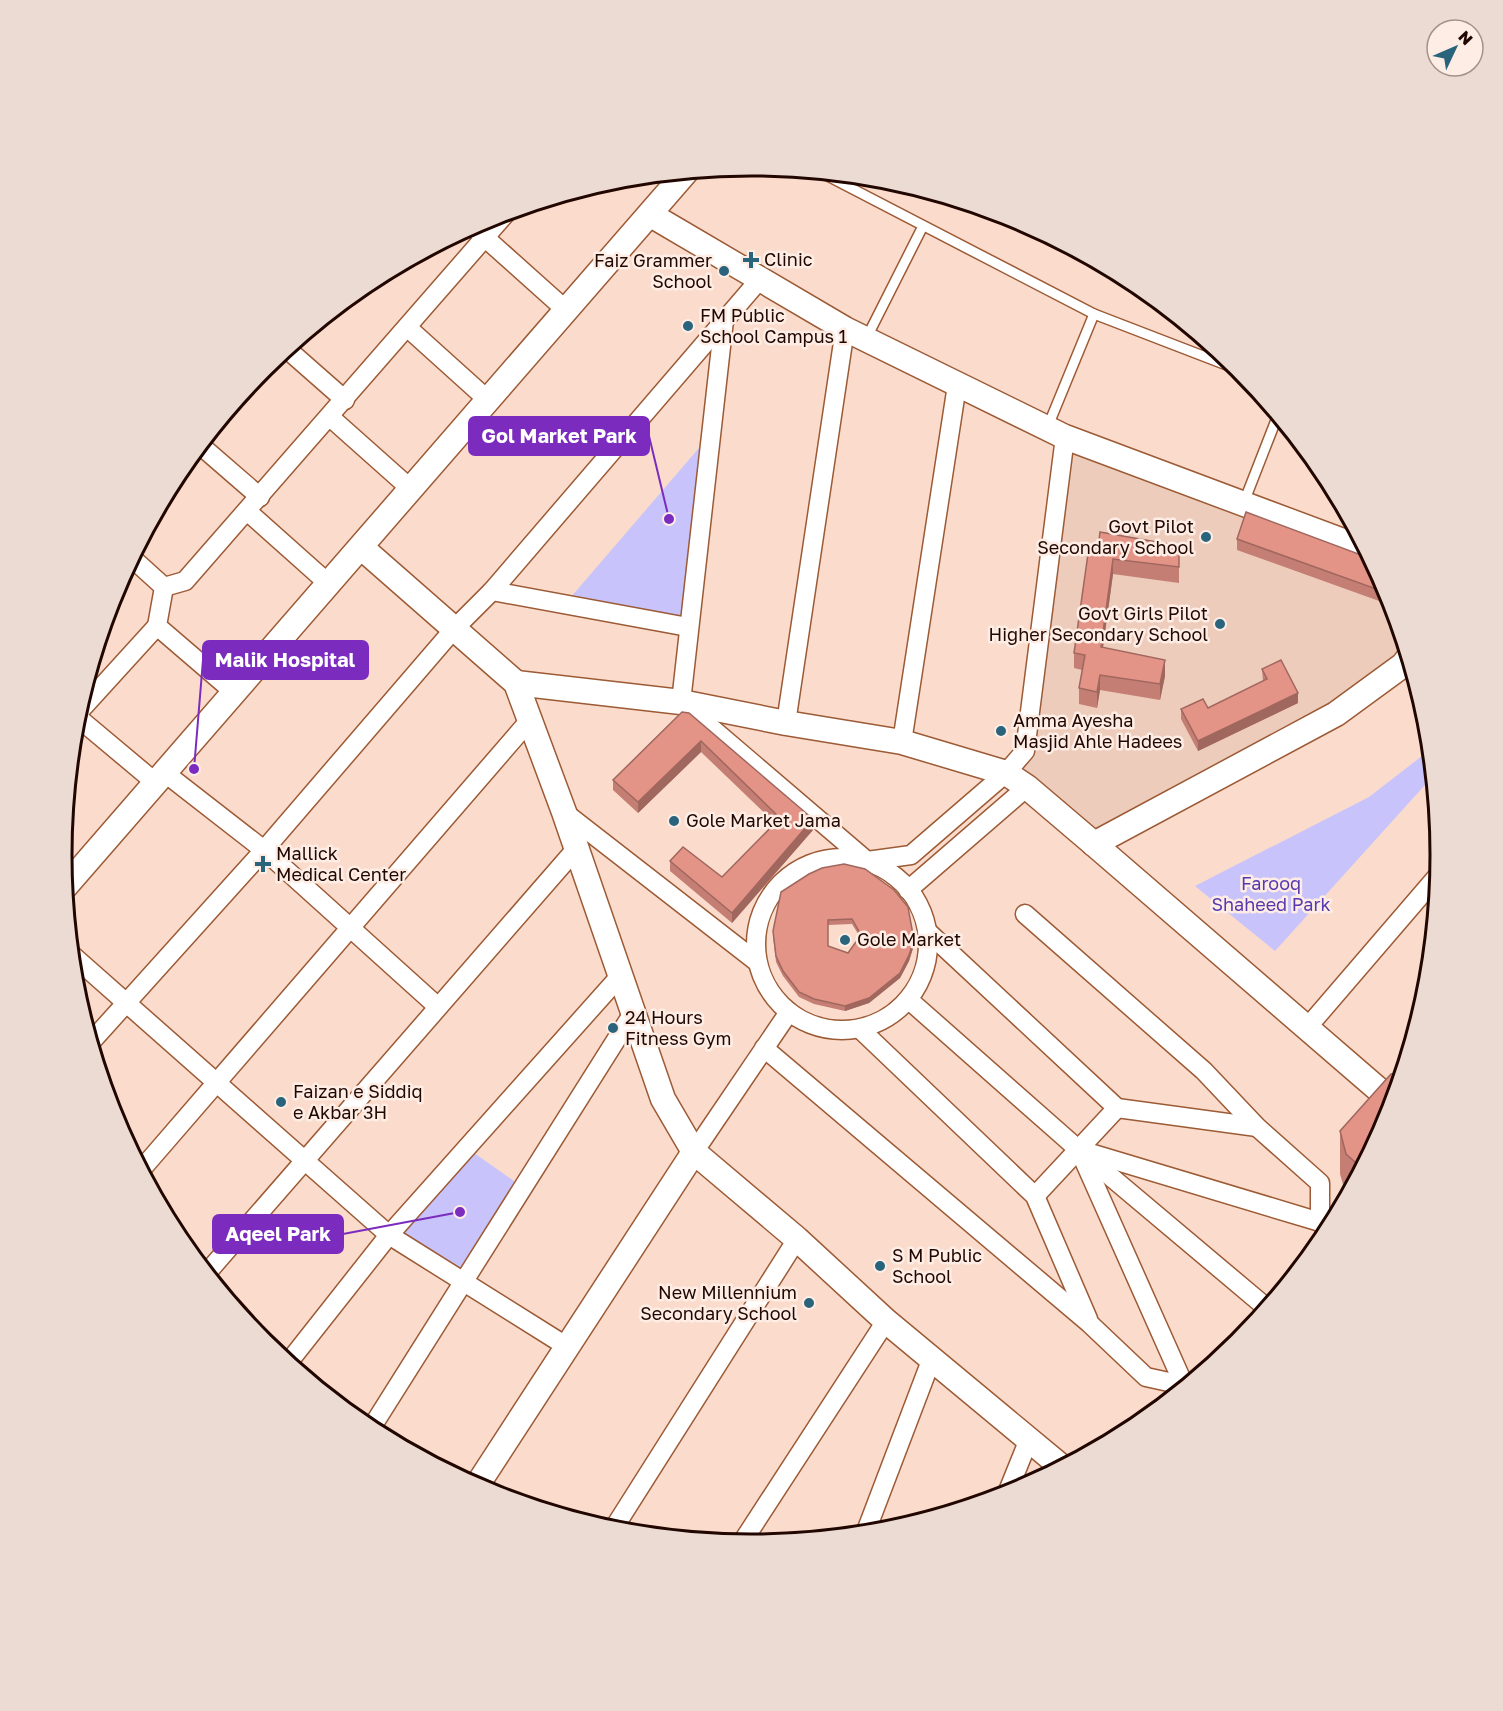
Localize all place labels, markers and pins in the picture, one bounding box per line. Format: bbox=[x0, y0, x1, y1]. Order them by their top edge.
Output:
place label: Clinic bbox=[764, 248, 813, 270]
place label: Faiz Grammer School bbox=[594, 249, 712, 292]
marker: Clinic bbox=[742, 251, 760, 269]
marker: Faiz Grammer School bbox=[717, 264, 731, 278]
place label: FM Public School Campus 1 bbox=[700, 304, 848, 347]
marker: FM Public School Campus 1 bbox=[681, 319, 695, 333]
callout: Gol Market Park bbox=[469, 417, 649, 455]
place label: Govt Pilot Secondary School bbox=[1037, 515, 1194, 558]
marker: Govt Pilot Secondary School bbox=[1199, 530, 1213, 544]
place label: Govt Girls Pilot Higher Secondary School bbox=[989, 602, 1208, 645]
marker: Govt Girls Pilot Higher Secondary School bbox=[1213, 617, 1227, 631]
callout: Malik Hospital bbox=[203, 641, 368, 679]
place label: Amma Ayesha Masjid Ahle Hadees bbox=[1013, 709, 1182, 752]
marker: Amma Ayesha Masjid Ahle Hadees bbox=[994, 724, 1008, 738]
place label: Gole Market Jama bbox=[686, 809, 841, 831]
marker: Gole Market Jama bbox=[667, 814, 681, 828]
place label: Mallick Medical Center bbox=[276, 842, 406, 885]
marker: Mallick Medical Center bbox=[254, 855, 272, 873]
place label: Gole Market bbox=[857, 928, 961, 950]
marker: Gole Market bbox=[838, 933, 852, 947]
place label: 24 Hours Fitness Gym bbox=[625, 1006, 732, 1049]
marker: 24 Hours Fitness Gym bbox=[606, 1021, 620, 1035]
place label: Faizan e Siddiq e Akbar 3H bbox=[293, 1080, 423, 1123]
marker: Faizan e Siddiq e Akbar 3H bbox=[274, 1095, 288, 1109]
callout: Aqeel Park bbox=[213, 1215, 343, 1253]
place label: S M Public School bbox=[892, 1244, 982, 1287]
marker: S M Public School bbox=[873, 1259, 887, 1273]
place label: New Millennium Secondary School bbox=[640, 1281, 797, 1324]
marker: New Millennium Secondary School bbox=[802, 1296, 816, 1310]

